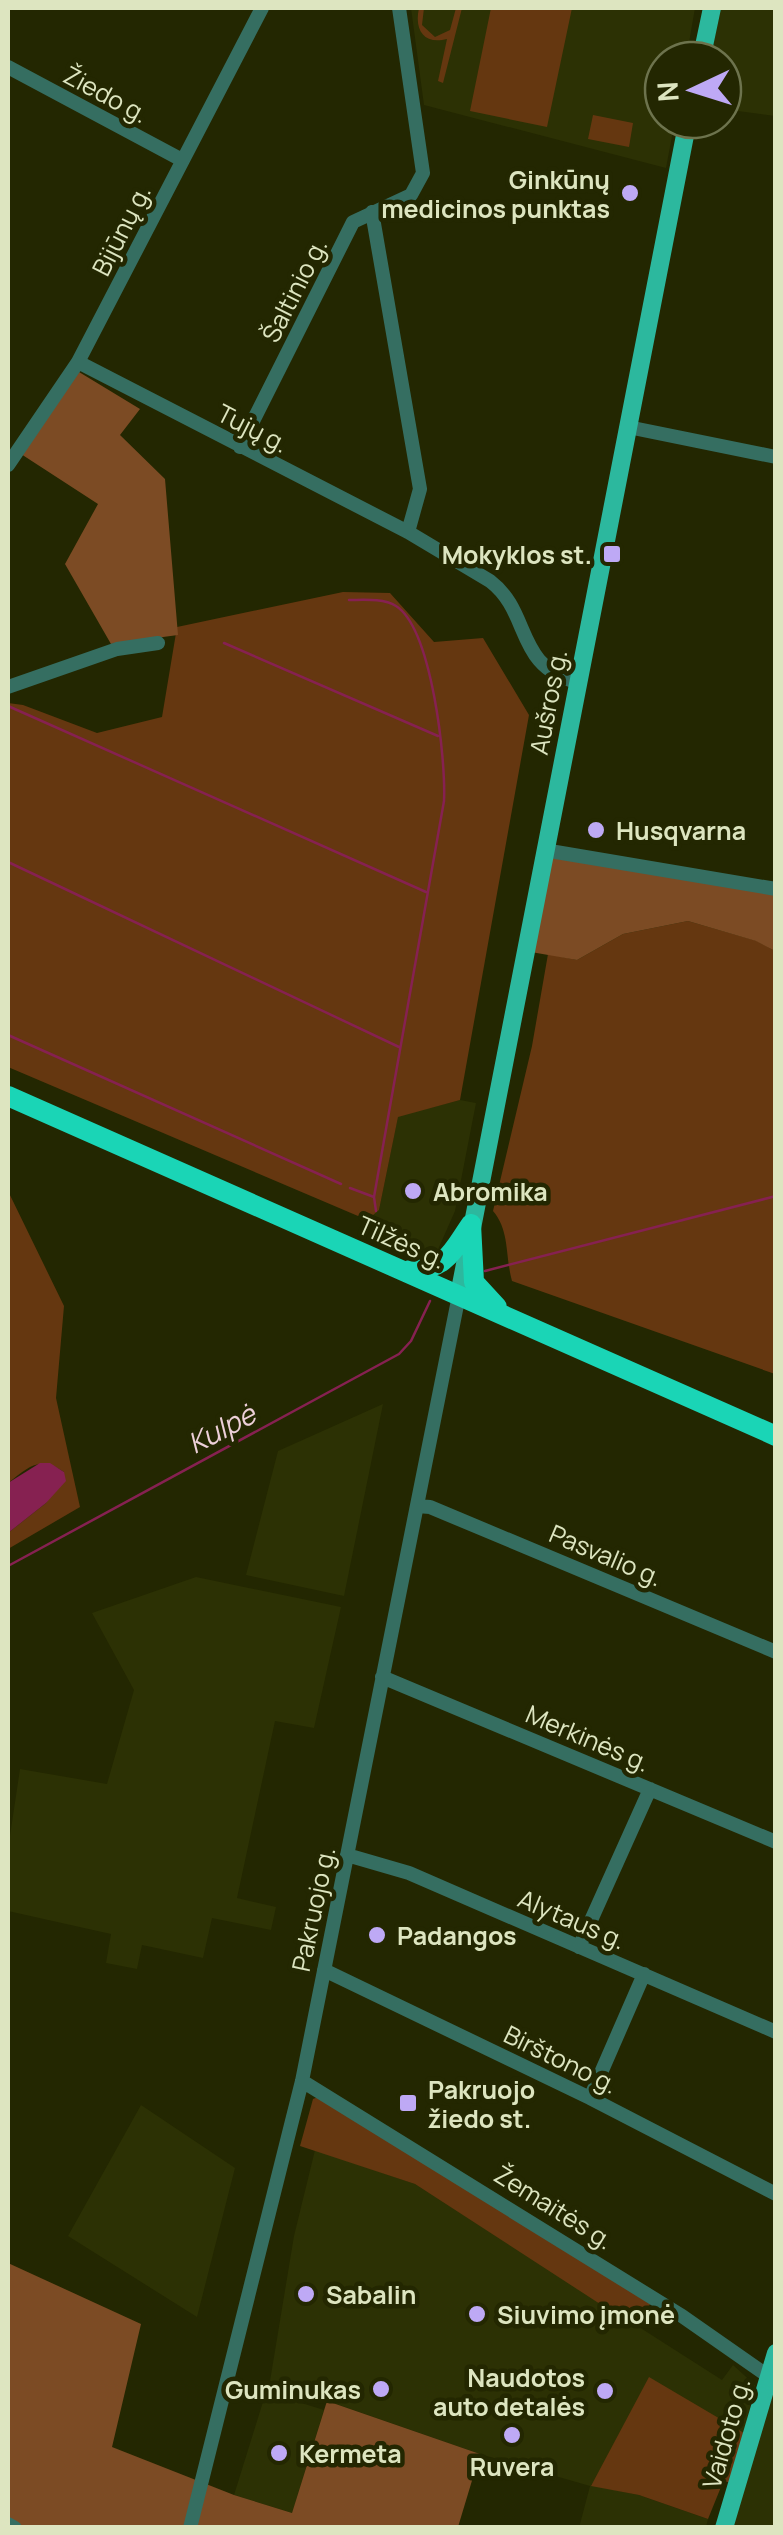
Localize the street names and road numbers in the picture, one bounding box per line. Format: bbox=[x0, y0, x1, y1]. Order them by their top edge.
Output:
street label: Žiedo g. bbox=[57, 57, 155, 131]
street label: Bijūnų g. bbox=[83, 178, 159, 282]
street label: Šaltinio g. bbox=[253, 232, 335, 348]
street label: Tujų g. bbox=[211, 395, 295, 461]
street label: Aušros g. bbox=[521, 646, 575, 758]
street label: Tilžės g. bbox=[352, 1207, 452, 1277]
street label: Pasvalio g. bbox=[544, 1516, 668, 1594]
street label: Merkinės g. bbox=[521, 1696, 655, 1780]
street label: Pakruojo g. bbox=[283, 1843, 343, 1975]
street label: Alytaus g. bbox=[513, 1881, 631, 1957]
street label: Birštono g. bbox=[498, 2016, 624, 2102]
street label: Žemaitės g. bbox=[488, 2157, 620, 2257]
street label: Vaidoto g. bbox=[694, 2374, 758, 2492]

